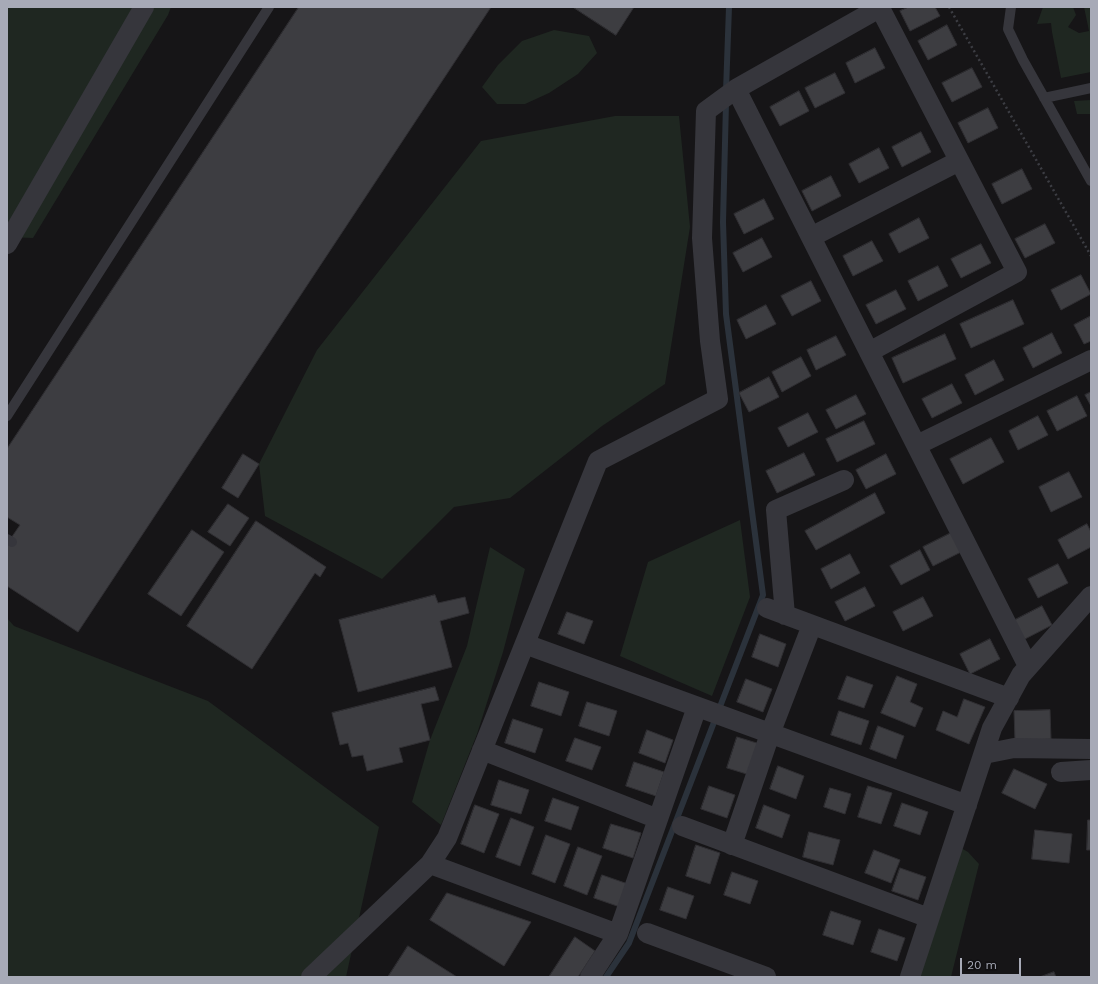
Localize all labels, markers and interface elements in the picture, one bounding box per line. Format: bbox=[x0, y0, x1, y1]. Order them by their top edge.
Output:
scale bar bbox=[962, 950, 1023, 976]
text: 20 m bbox=[967, 958, 997, 972]

